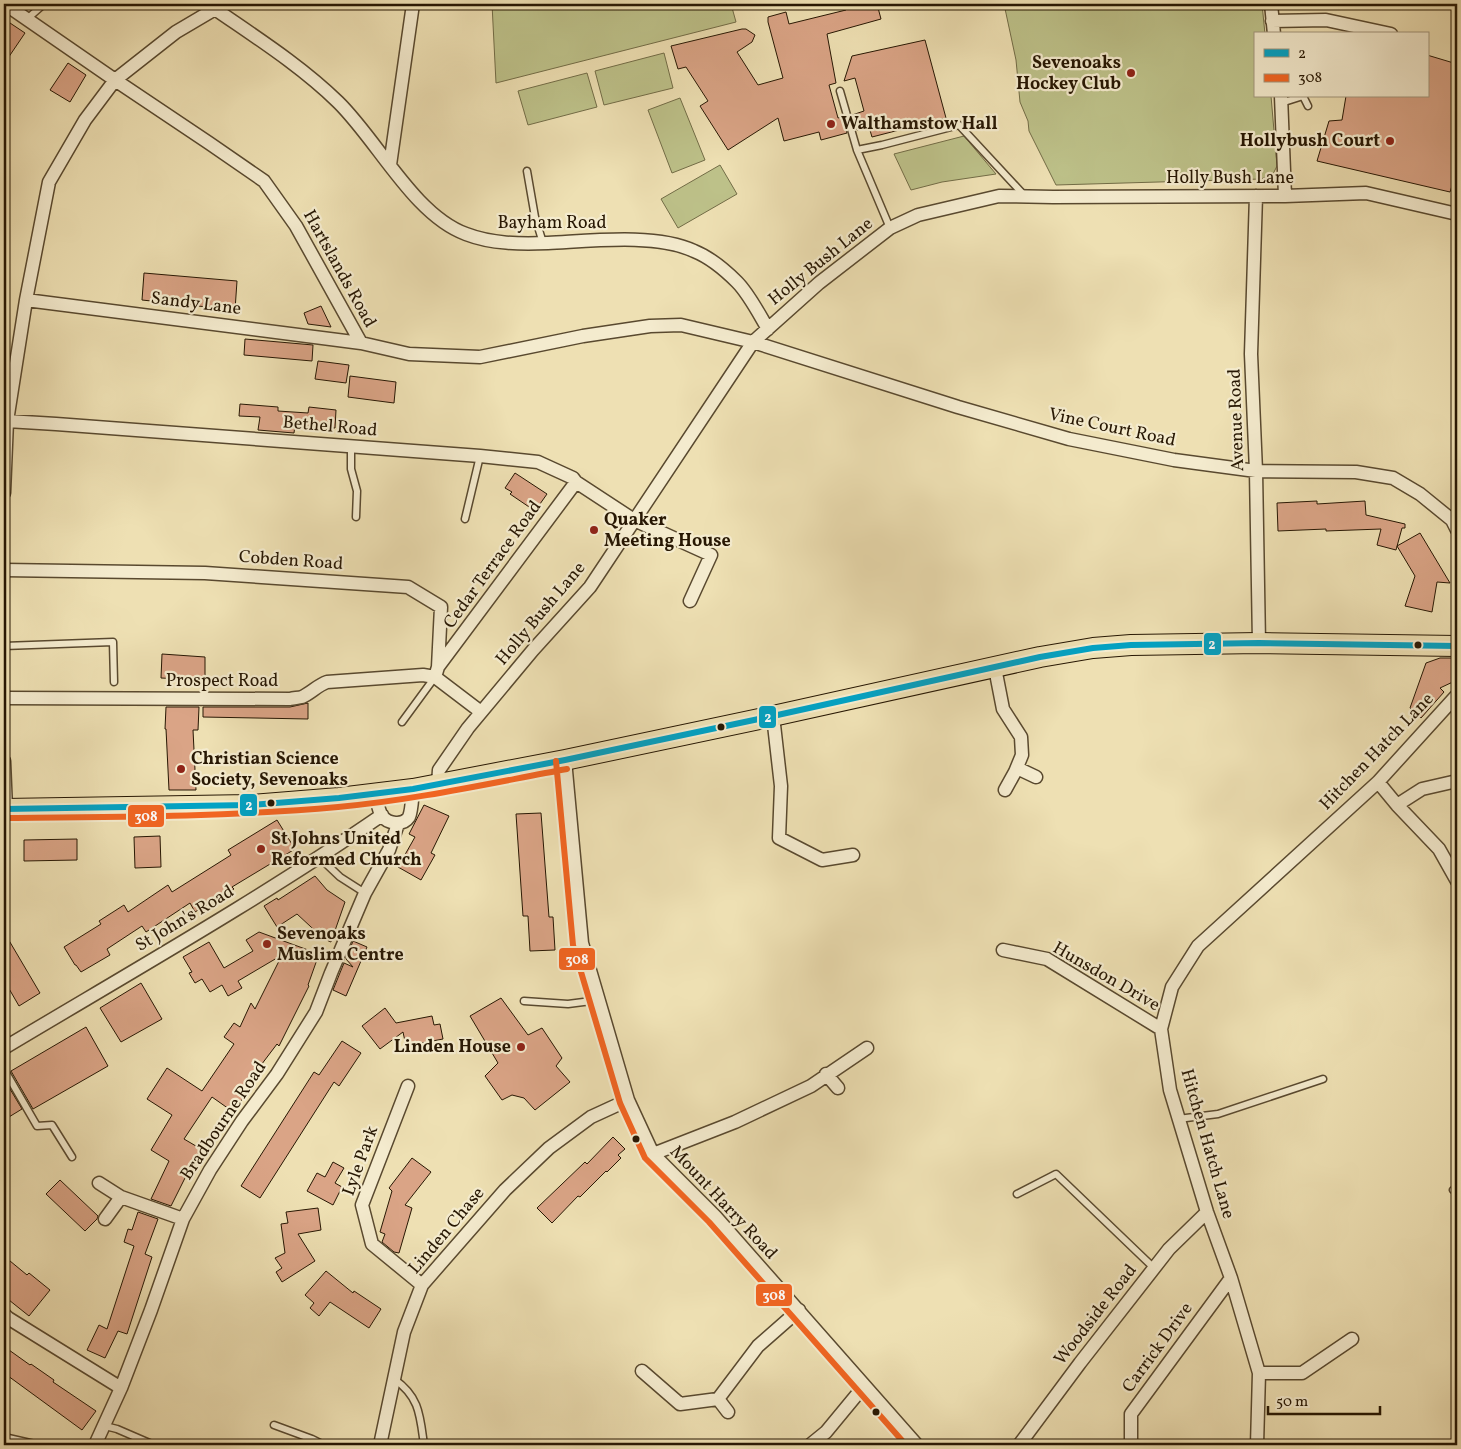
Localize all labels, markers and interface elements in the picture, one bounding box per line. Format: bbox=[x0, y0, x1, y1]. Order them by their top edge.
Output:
legend bbox=[1254, 32, 1428, 98]
text: 2 bbox=[1298, 44, 1306, 65]
place label: Sevenoaks Hockey Club bbox=[1016, 51, 1121, 97]
marker: Sevenoaks Hockey Club bbox=[1125, 67, 1137, 79]
text: 308 bbox=[1298, 68, 1322, 89]
place label: Walthamstow Hall bbox=[841, 112, 998, 137]
marker: Walthamstow Hall bbox=[825, 118, 837, 130]
place label: Hollybush Court bbox=[1240, 129, 1380, 154]
marker: Hollybush Court bbox=[1384, 135, 1396, 147]
street label: Holly Bush Lane bbox=[1166, 166, 1294, 191]
street label: Hartslands Road bbox=[296, 206, 382, 332]
street label: Bayham Road bbox=[497, 211, 607, 236]
street label: Holly Bush Lane bbox=[763, 212, 879, 312]
street label: Sandy Lane bbox=[149, 286, 243, 322]
street label: Avenue Road bbox=[1223, 368, 1251, 472]
street label: Vine Court Road bbox=[1046, 402, 1178, 454]
street label: Bethel Road bbox=[282, 410, 378, 444]
street label: Cedar Terrace Road bbox=[438, 496, 548, 634]
place label: Quaker Meeting House bbox=[604, 508, 731, 554]
marker: Quaker Meeting House bbox=[588, 524, 600, 536]
street label: Cobden Road bbox=[238, 545, 344, 577]
street label: Holly Bush Lane bbox=[490, 557, 592, 671]
line badge: 2 bbox=[1203, 632, 1222, 656]
text: 2 bbox=[1208, 636, 1216, 655]
unlabelled marker bbox=[1413, 640, 1423, 650]
street label: Prospect Road bbox=[166, 669, 278, 694]
street label: Hitchen Hatch Lane bbox=[1314, 688, 1440, 816]
line badge: 2 bbox=[758, 705, 777, 729]
text: 2 bbox=[764, 709, 772, 728]
unlabelled marker bbox=[716, 722, 726, 732]
place label: Christian Science Society, Sevenoaks bbox=[191, 747, 348, 793]
marker: Christian Science Society, Sevenoaks bbox=[175, 763, 187, 775]
line badge: 2 bbox=[239, 793, 258, 817]
text: 2 bbox=[245, 797, 253, 816]
unlabelled marker bbox=[266, 798, 276, 808]
line badge: 308 bbox=[127, 804, 165, 828]
text: 308 bbox=[134, 808, 158, 827]
place label: St Johns United Reformed Church bbox=[271, 827, 422, 873]
marker: St Johns United Reformed Church bbox=[255, 843, 267, 855]
street label: St John's Road bbox=[131, 880, 239, 958]
place label: Sevenoaks Muslim Centre bbox=[277, 922, 404, 968]
street label: Hunsdon Drive bbox=[1048, 936, 1164, 1018]
marker: Sevenoaks Muslim Centre bbox=[261, 938, 273, 950]
line badge: 308 bbox=[558, 947, 596, 971]
text: 308 bbox=[565, 951, 589, 970]
place label: Linden House bbox=[394, 1035, 511, 1060]
marker: Linden House bbox=[515, 1041, 527, 1053]
street label: Bradbourne Road bbox=[175, 1057, 273, 1185]
street label: Hitchen Hatch Lane bbox=[1174, 1066, 1240, 1222]
street label: Lyle Park bbox=[337, 1122, 385, 1200]
unlabelled marker bbox=[631, 1134, 641, 1144]
street label: Mount Harry Road bbox=[663, 1140, 783, 1266]
street label: Linden Chase bbox=[403, 1182, 491, 1280]
street label: Woodside Road bbox=[1049, 1259, 1143, 1371]
line badge: 308 bbox=[755, 1283, 793, 1307]
text: 308 bbox=[762, 1287, 786, 1306]
street label: Carrick Drive bbox=[1117, 1298, 1199, 1398]
scale bar bbox=[1268, 1384, 1381, 1416]
text: 50 m bbox=[1276, 1392, 1308, 1413]
unlabelled marker bbox=[871, 1407, 881, 1417]

